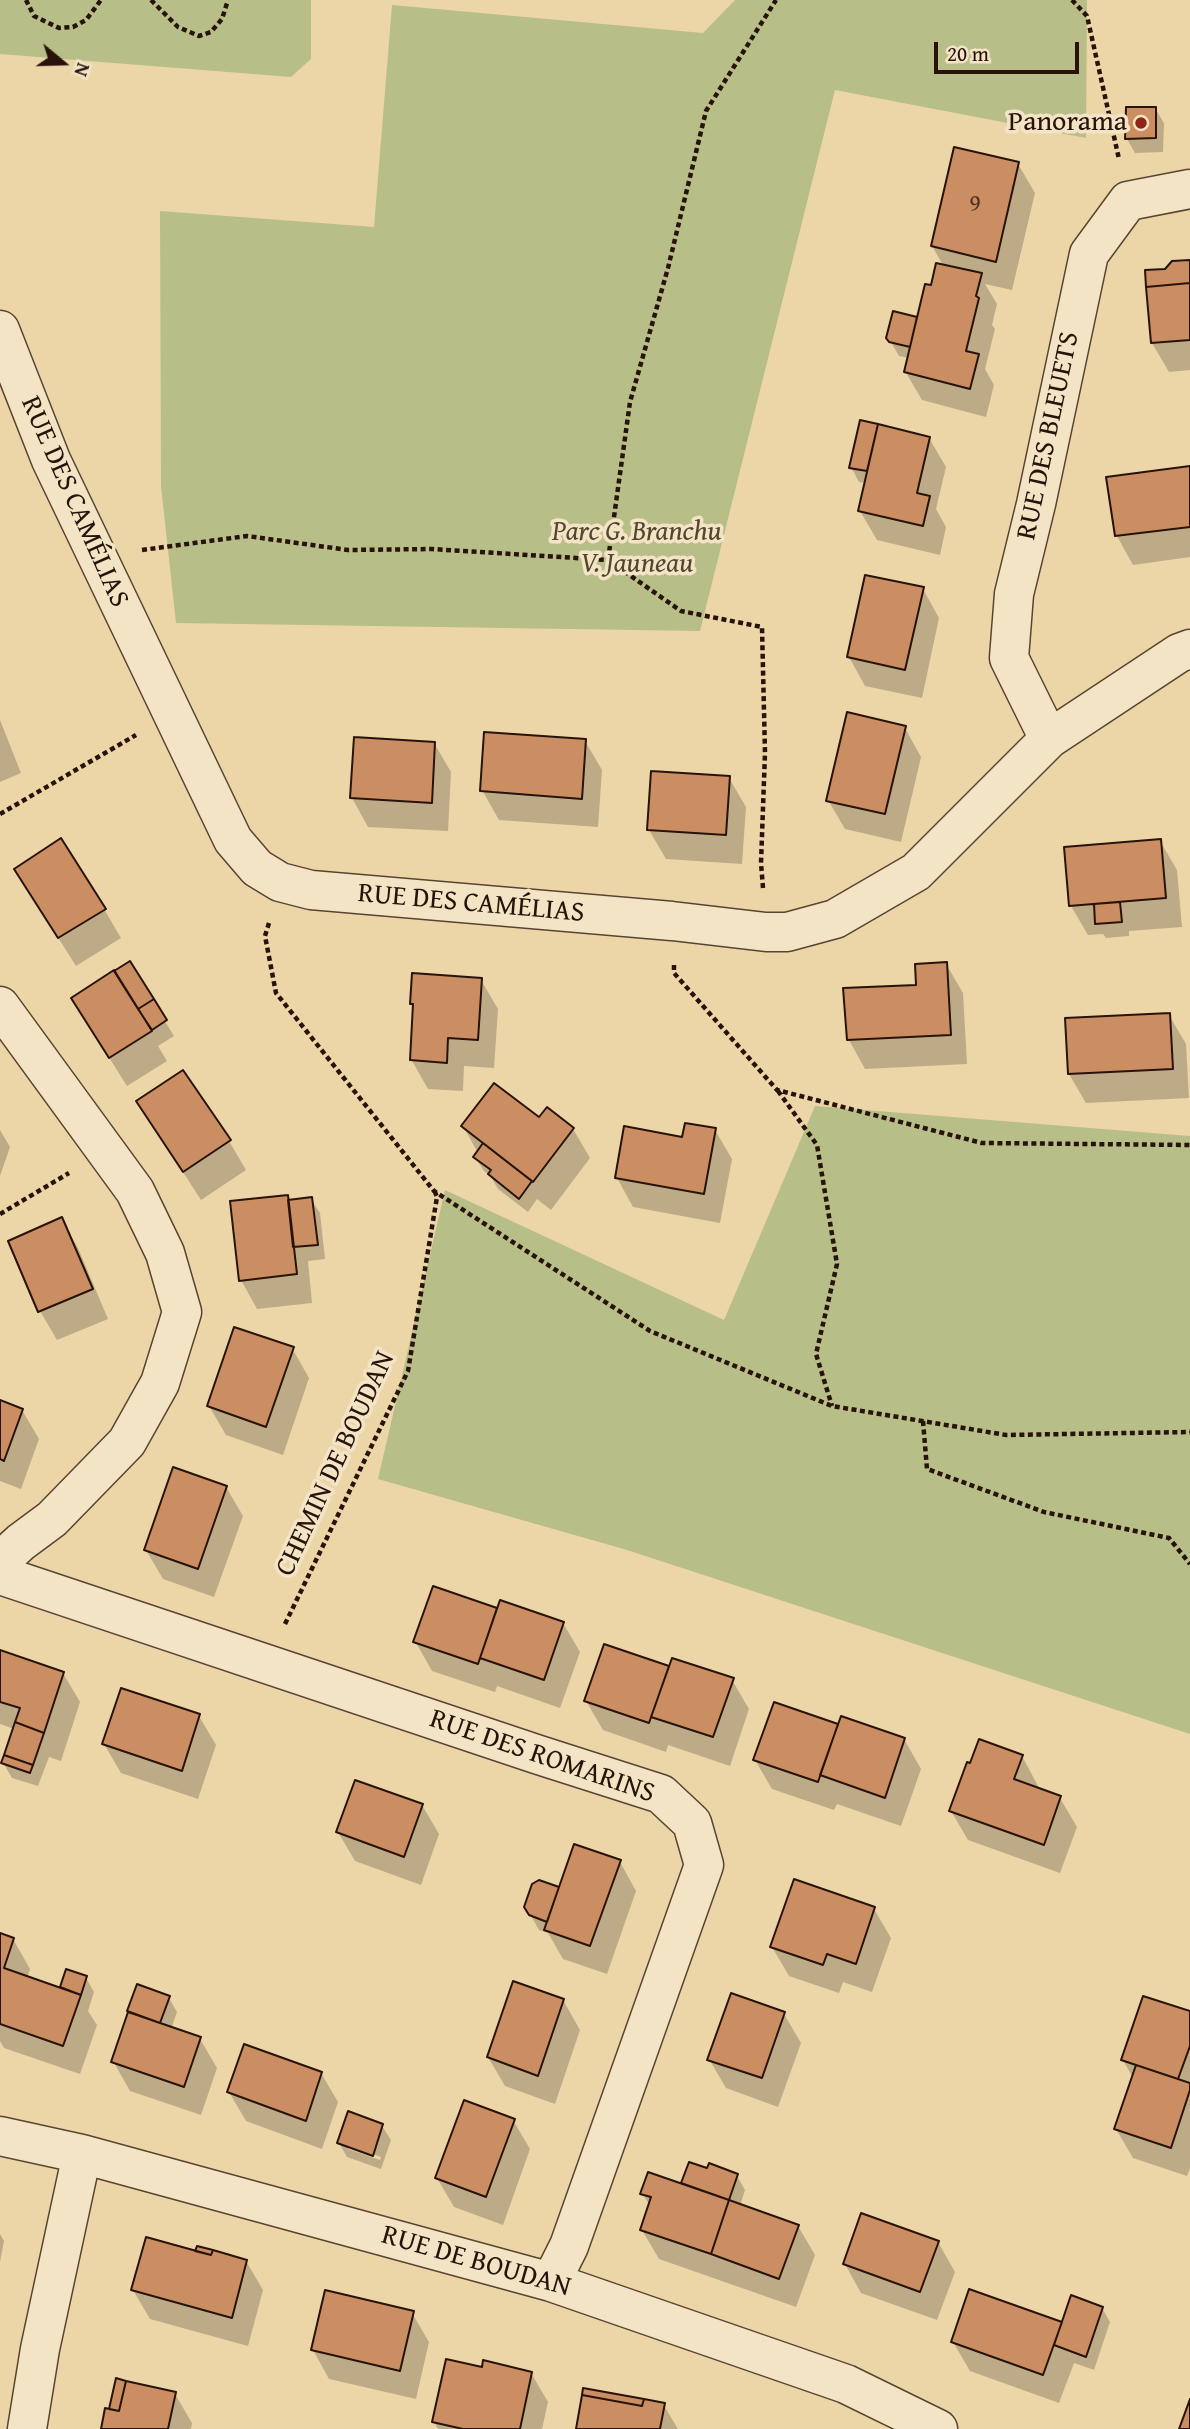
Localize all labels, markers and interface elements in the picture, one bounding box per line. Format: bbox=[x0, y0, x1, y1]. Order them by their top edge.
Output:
north arrow bbox=[28, 28, 98, 98]
scale bar bbox=[938, 28, 1083, 72]
text: 20 m bbox=[947, 38, 989, 69]
text: N bbox=[68, 59, 98, 80]
place label: Panorama bbox=[1008, 106, 1127, 140]
marker: Panorama bbox=[1133, 115, 1149, 131]
house number: 9 bbox=[969, 190, 981, 218]
street label: RUE DES BLEUETS bbox=[1011, 329, 1087, 543]
street label: RUE DES CAMÉLIAS bbox=[12, 391, 136, 613]
park label: Parc G. Branchu V. Jauneau bbox=[552, 516, 722, 582]
street label: RUE DES CAMÉLIAS bbox=[356, 877, 586, 931]
street label: CHEMIN DE BOUDAN bbox=[269, 1346, 403, 1582]
street label: RUE DES ROMARINS bbox=[425, 1703, 659, 1811]
street label: RUE DE BOUDAN bbox=[378, 2219, 574, 2305]

